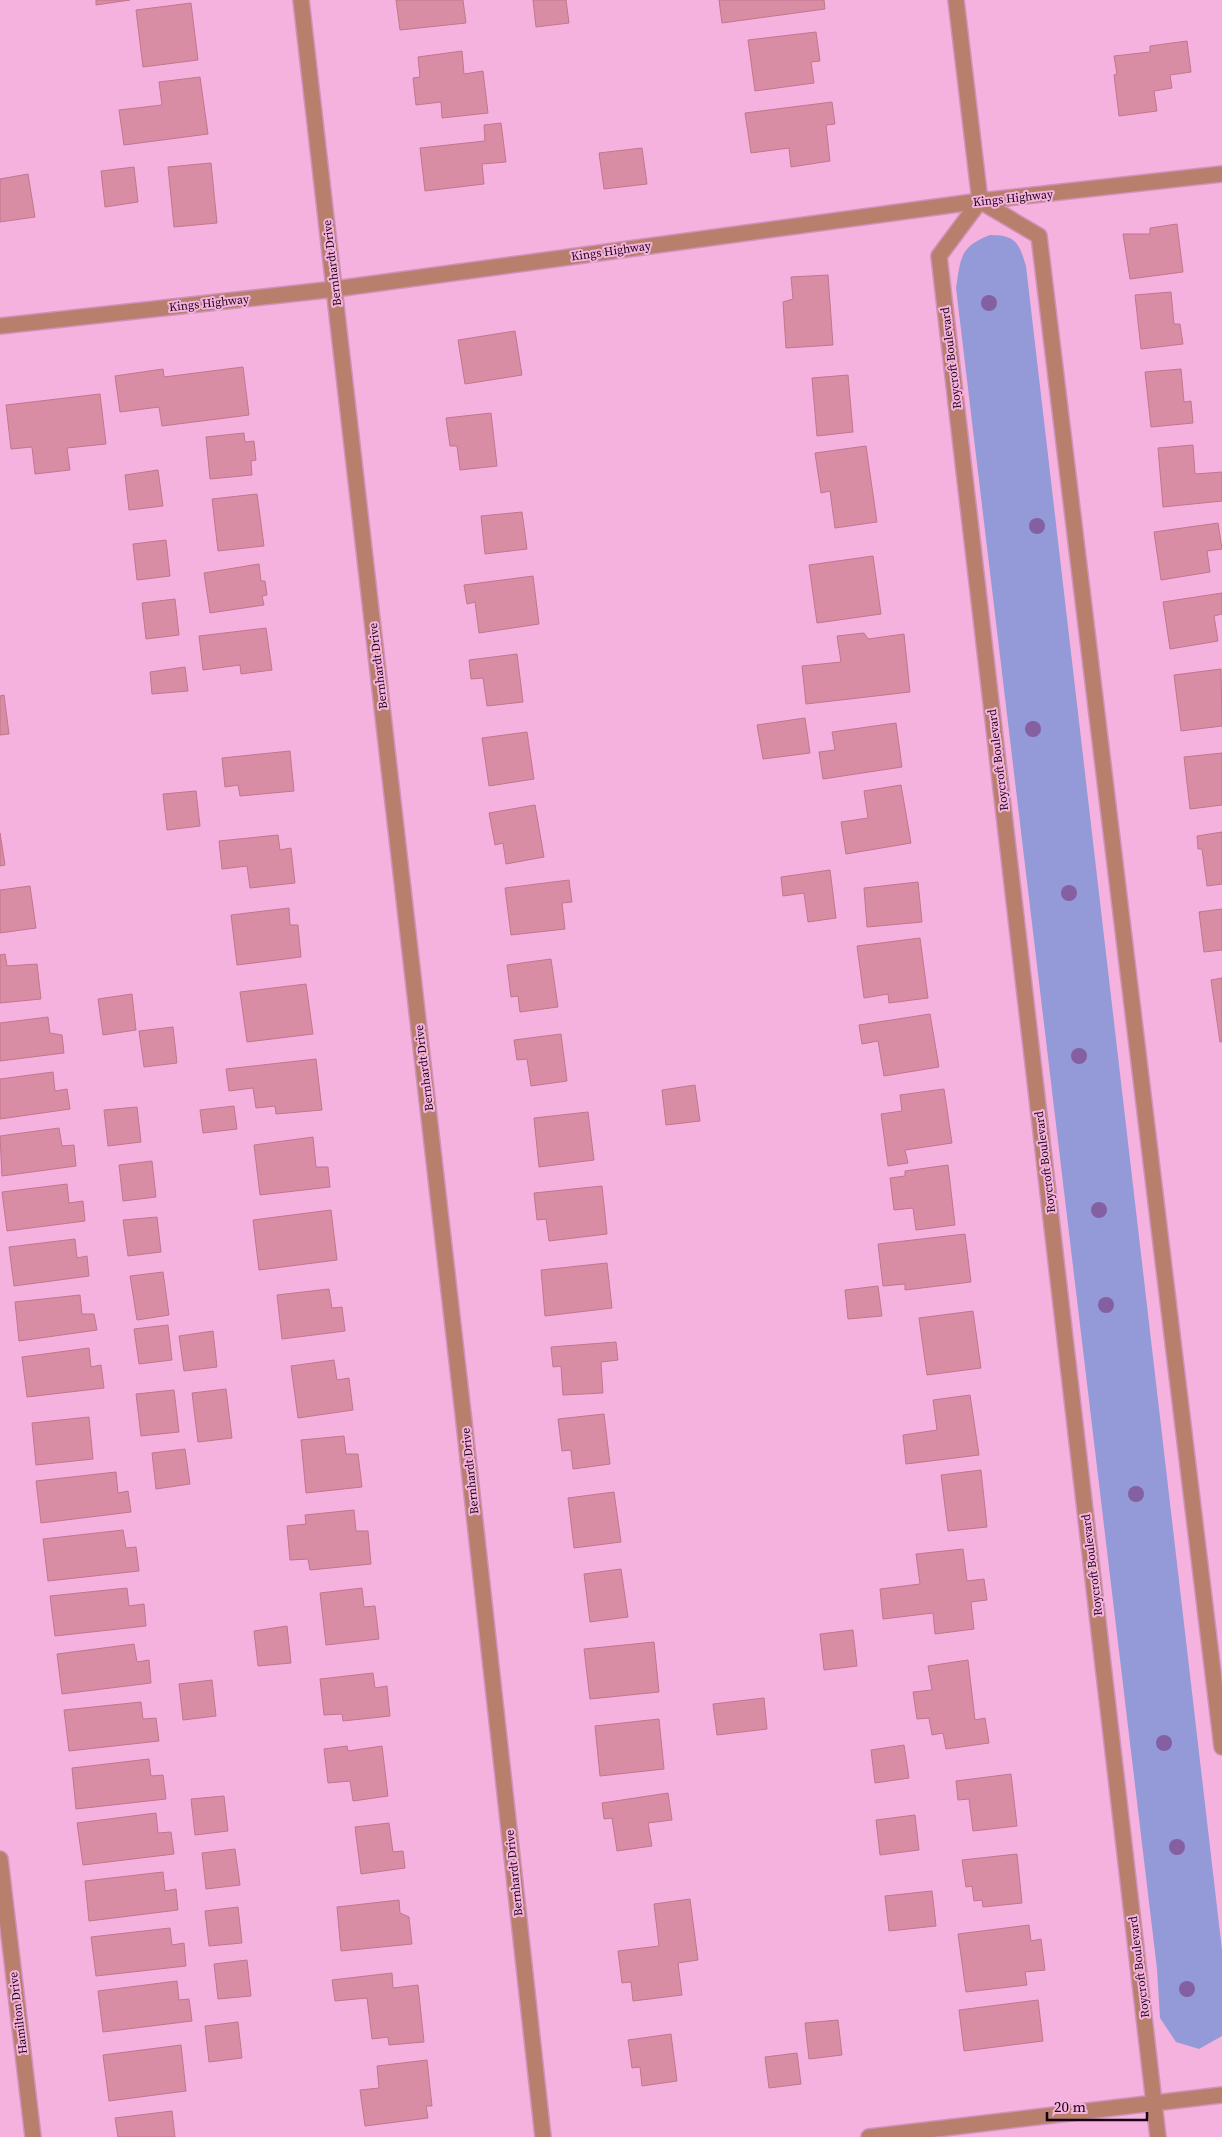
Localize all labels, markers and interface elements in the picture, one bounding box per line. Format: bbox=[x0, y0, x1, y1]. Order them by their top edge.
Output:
street label: Kings Highway bbox=[972, 186, 1055, 210]
street label: Bernhardt Drive bbox=[319, 219, 345, 307]
street label: Kings Highway bbox=[570, 237, 653, 265]
street label: Kings Highway bbox=[168, 291, 251, 315]
street label: Roycroft Boulevard bbox=[937, 306, 965, 410]
street label: Bernhardt Drive bbox=[365, 622, 391, 710]
street label: Roycroft Boulevard bbox=[984, 708, 1012, 812]
street label: Bernhardt Drive bbox=[411, 1024, 437, 1112]
street label: Roycroft Boulevard bbox=[1031, 1110, 1059, 1214]
street label: Bernhardt Drive bbox=[458, 1427, 482, 1515]
street label: Roycroft Boulevard bbox=[1078, 1513, 1106, 1617]
street label: Bernhardt Drive bbox=[502, 1829, 526, 1917]
street label: Roycroft Boulevard bbox=[1125, 1915, 1153, 2019]
street label: Hamilton Drive bbox=[5, 1971, 31, 2055]
scale bar bbox=[1047, 2090, 1147, 2122]
text: 20 m bbox=[1054, 2096, 1086, 2117]

